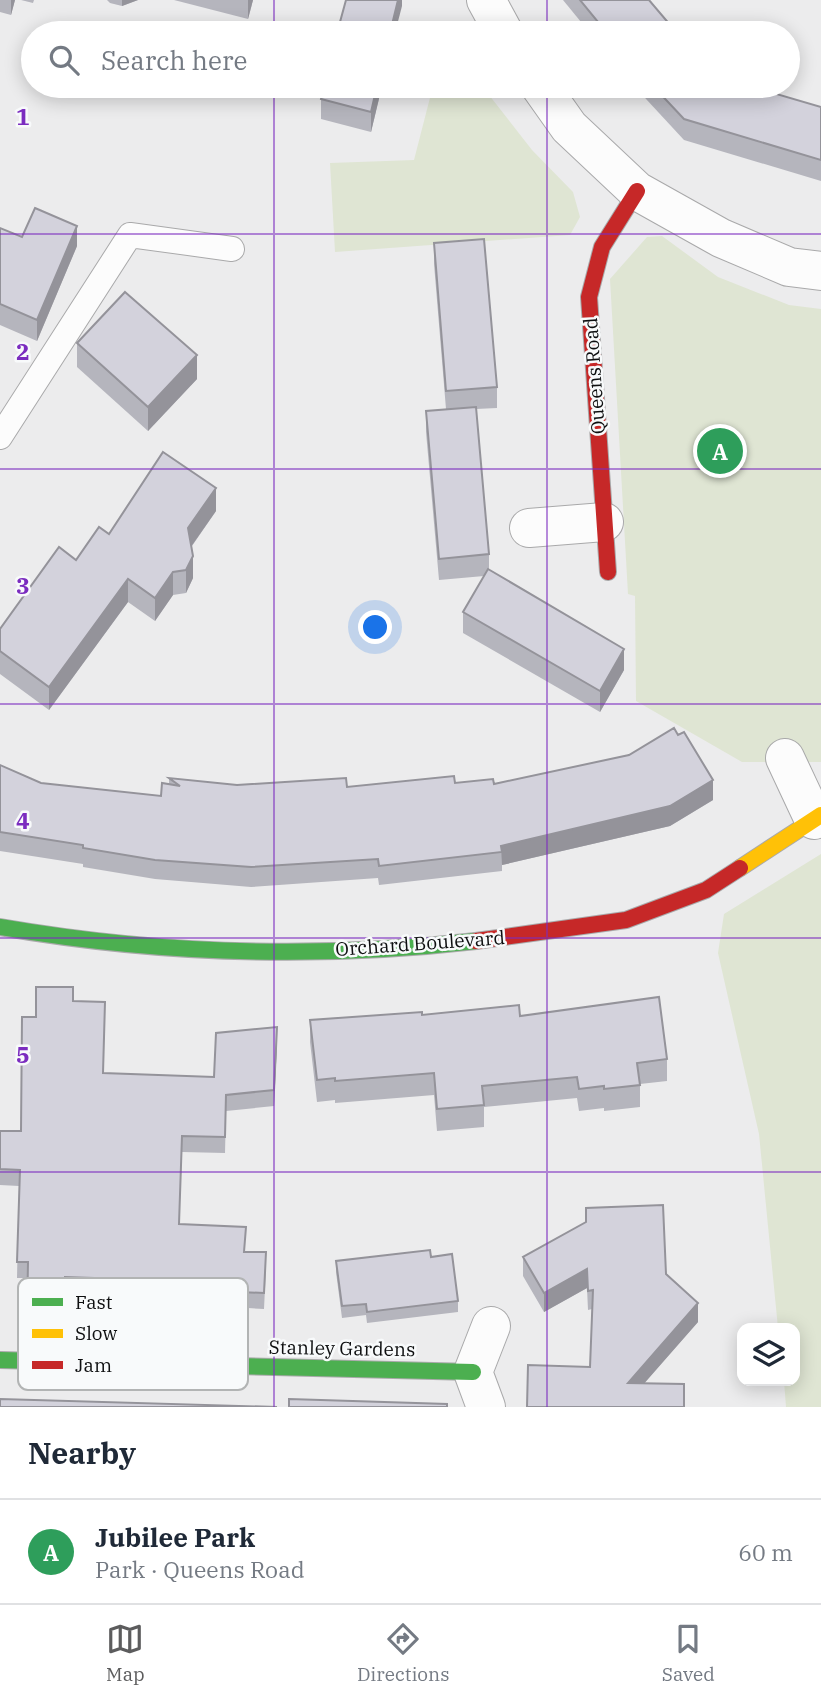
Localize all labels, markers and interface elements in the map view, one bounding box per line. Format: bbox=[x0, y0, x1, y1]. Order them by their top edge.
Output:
search box bbox=[21, 21, 800, 98]
icon: search bbox=[45, 41, 83, 79]
text: Search here bbox=[101, 43, 247, 77]
text: 1 bbox=[16, 101, 30, 131]
street label: Queens Road bbox=[578, 317, 610, 435]
text: 2 bbox=[16, 336, 30, 366]
pin: A bbox=[697, 425, 743, 477]
text: 3 bbox=[16, 570, 30, 600]
your location bbox=[358, 610, 392, 644]
text: 4 bbox=[16, 805, 30, 835]
street label: Orchard Boulevard bbox=[334, 925, 506, 961]
text: 5 bbox=[16, 1039, 30, 1069]
legend bbox=[18, 1278, 248, 1390]
text: Fast bbox=[75, 1290, 113, 1314]
text: Slow bbox=[75, 1321, 117, 1345]
map controls bbox=[737, 1323, 800, 1386]
button: layers bbox=[737, 1323, 800, 1386]
street label: Stanley Gardens bbox=[269, 1335, 415, 1361]
text: Jam bbox=[75, 1353, 112, 1377]
text: Nearby bbox=[28, 1433, 136, 1472]
text: Jubilee Park bbox=[95, 1520, 255, 1554]
text: A bbox=[43, 1537, 59, 1567]
text: 60 m bbox=[738, 1537, 793, 1567]
text: Park · Queens Road bbox=[95, 1554, 305, 1584]
tab: Map bbox=[106, 1620, 145, 1686]
tab: Directions bbox=[357, 1620, 450, 1686]
tab: Saved bbox=[662, 1620, 715, 1686]

